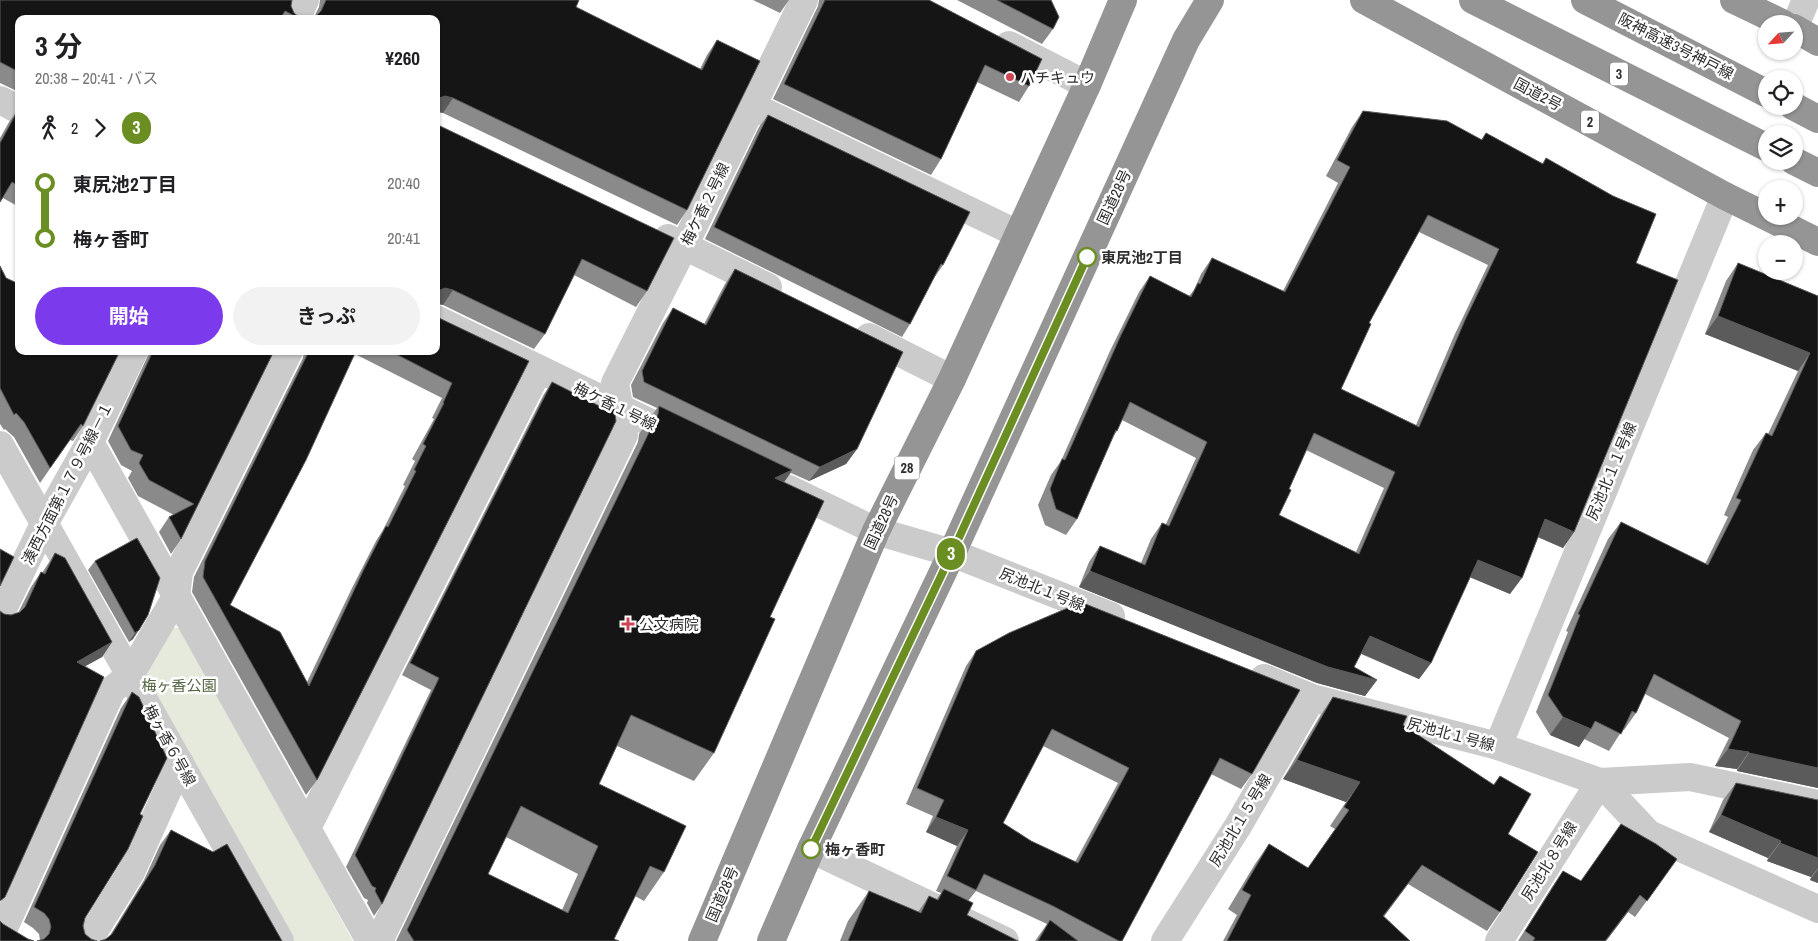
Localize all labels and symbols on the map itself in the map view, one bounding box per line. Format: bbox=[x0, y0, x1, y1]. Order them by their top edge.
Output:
street label: 阪神高速3号神戸線 bbox=[1615, 9, 1737, 83]
north arrow bbox=[1758, 15, 1802, 60]
road number: 3 bbox=[1610, 62, 1628, 86]
place label: ハチキュウ bbox=[1020, 67, 1095, 88]
marker: ハチキュウ bbox=[1004, 71, 1016, 83]
street label: 国道2号 bbox=[1510, 73, 1566, 115]
road number: 2 bbox=[1581, 110, 1599, 134]
street label: 梅ケ香２号線 bbox=[676, 159, 734, 249]
street label: 国道28号 bbox=[1092, 166, 1136, 228]
marker: 東尻池2丁目 bbox=[1077, 247, 1097, 267]
place label: 東尻池2丁目 bbox=[1101, 247, 1183, 268]
street label: 梅ケ香１号線 bbox=[570, 377, 660, 435]
street label: 湊西方面第１７９号線－１ bbox=[17, 398, 117, 568]
street label: 尻池北１１号線 bbox=[1581, 419, 1641, 523]
road number: 28 bbox=[894, 456, 920, 479]
street label: 国道28号 bbox=[859, 491, 903, 553]
line badge: 3 bbox=[935, 538, 967, 570]
street label: 尻池北１号線 bbox=[996, 562, 1088, 616]
place label: 公文病院 bbox=[639, 614, 699, 635]
marker: 公文病院 bbox=[621, 617, 635, 631]
park label: 梅ヶ香公園 bbox=[141, 675, 217, 696]
street label: 梅ヶ香６号線 bbox=[139, 701, 201, 789]
street label: 尻池北１号線 bbox=[1405, 712, 1497, 756]
street label: 尻池北１５号線 bbox=[1204, 770, 1276, 870]
street label: 尻池北８号線 bbox=[1516, 817, 1582, 905]
marker: 梅ヶ香町 bbox=[801, 839, 821, 859]
place label: 梅ヶ香町 bbox=[825, 839, 885, 860]
street label: 国道28号 bbox=[701, 863, 743, 925]

